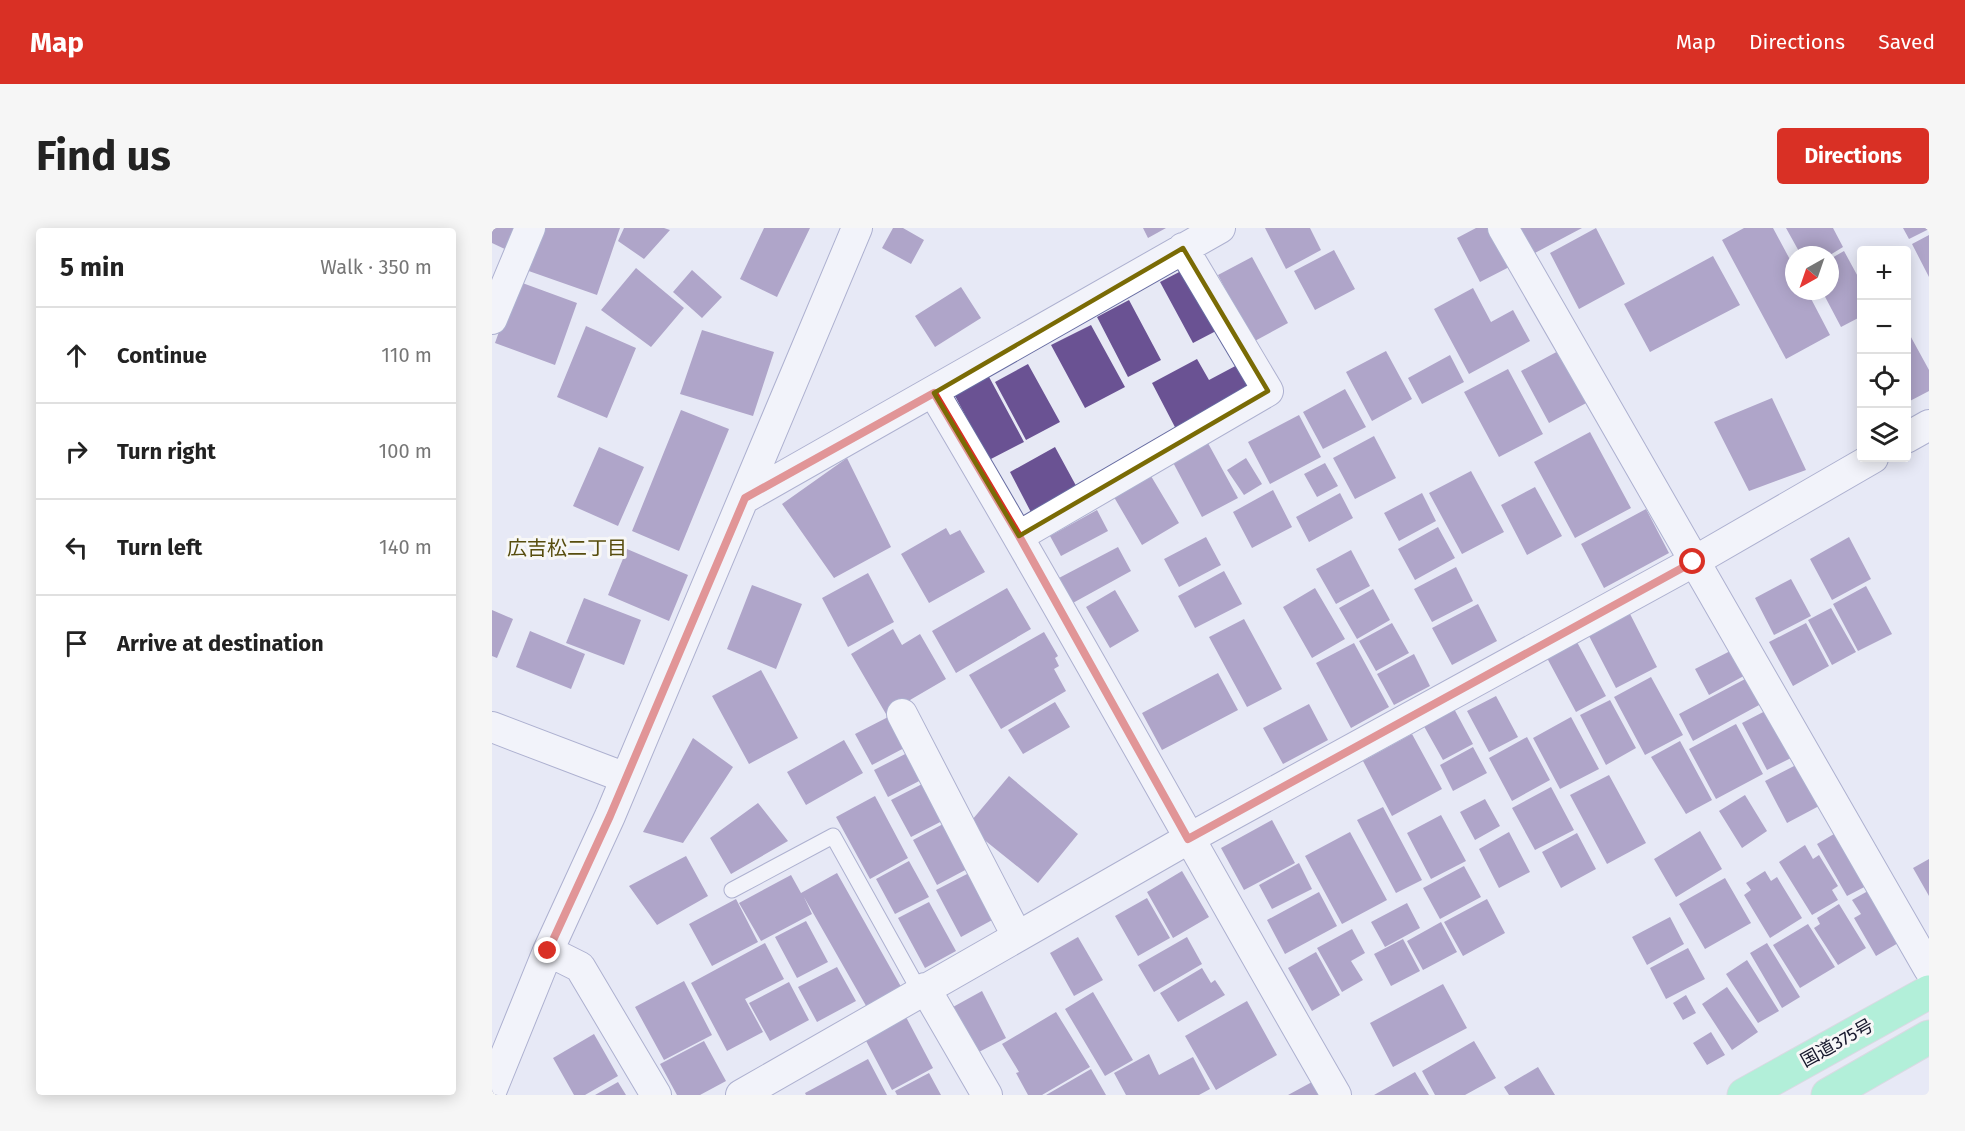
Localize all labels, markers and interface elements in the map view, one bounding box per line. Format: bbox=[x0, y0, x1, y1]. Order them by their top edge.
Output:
text: Map bbox=[30, 26, 84, 59]
text: Map bbox=[1676, 29, 1716, 55]
text: Directions bbox=[1749, 29, 1845, 55]
text: Saved bbox=[1878, 29, 1935, 55]
button: Directions bbox=[1777, 128, 1929, 184]
text: Find us bbox=[36, 131, 171, 181]
north arrow bbox=[1785, 246, 1839, 300]
map controls bbox=[1857, 246, 1911, 462]
button: + bbox=[1857, 246, 1911, 300]
text: 5 min bbox=[60, 252, 124, 283]
text: Walk · 350 m bbox=[320, 255, 432, 279]
button: − bbox=[1857, 300, 1911, 354]
icon: ahead bbox=[60, 339, 93, 372]
text: Continue bbox=[117, 342, 207, 369]
text: 110 m bbox=[381, 343, 432, 367]
button: locate bbox=[1857, 354, 1911, 408]
button: layers bbox=[1857, 408, 1911, 462]
icon: right bbox=[60, 435, 93, 468]
text: Turn right bbox=[117, 438, 216, 465]
text: 100 m bbox=[379, 439, 432, 463]
icon: left bbox=[60, 531, 93, 564]
text: Turn left bbox=[117, 534, 202, 561]
text: 140 m bbox=[379, 535, 432, 559]
district label: 広吉松二丁目 bbox=[507, 536, 627, 560]
route start bbox=[1679, 548, 1705, 574]
icon: arrive bbox=[60, 627, 93, 660]
text: Arrive at destination bbox=[117, 630, 324, 657]
route end bbox=[534, 937, 560, 963]
street label: 国道375号 bbox=[1797, 1014, 1877, 1072]

